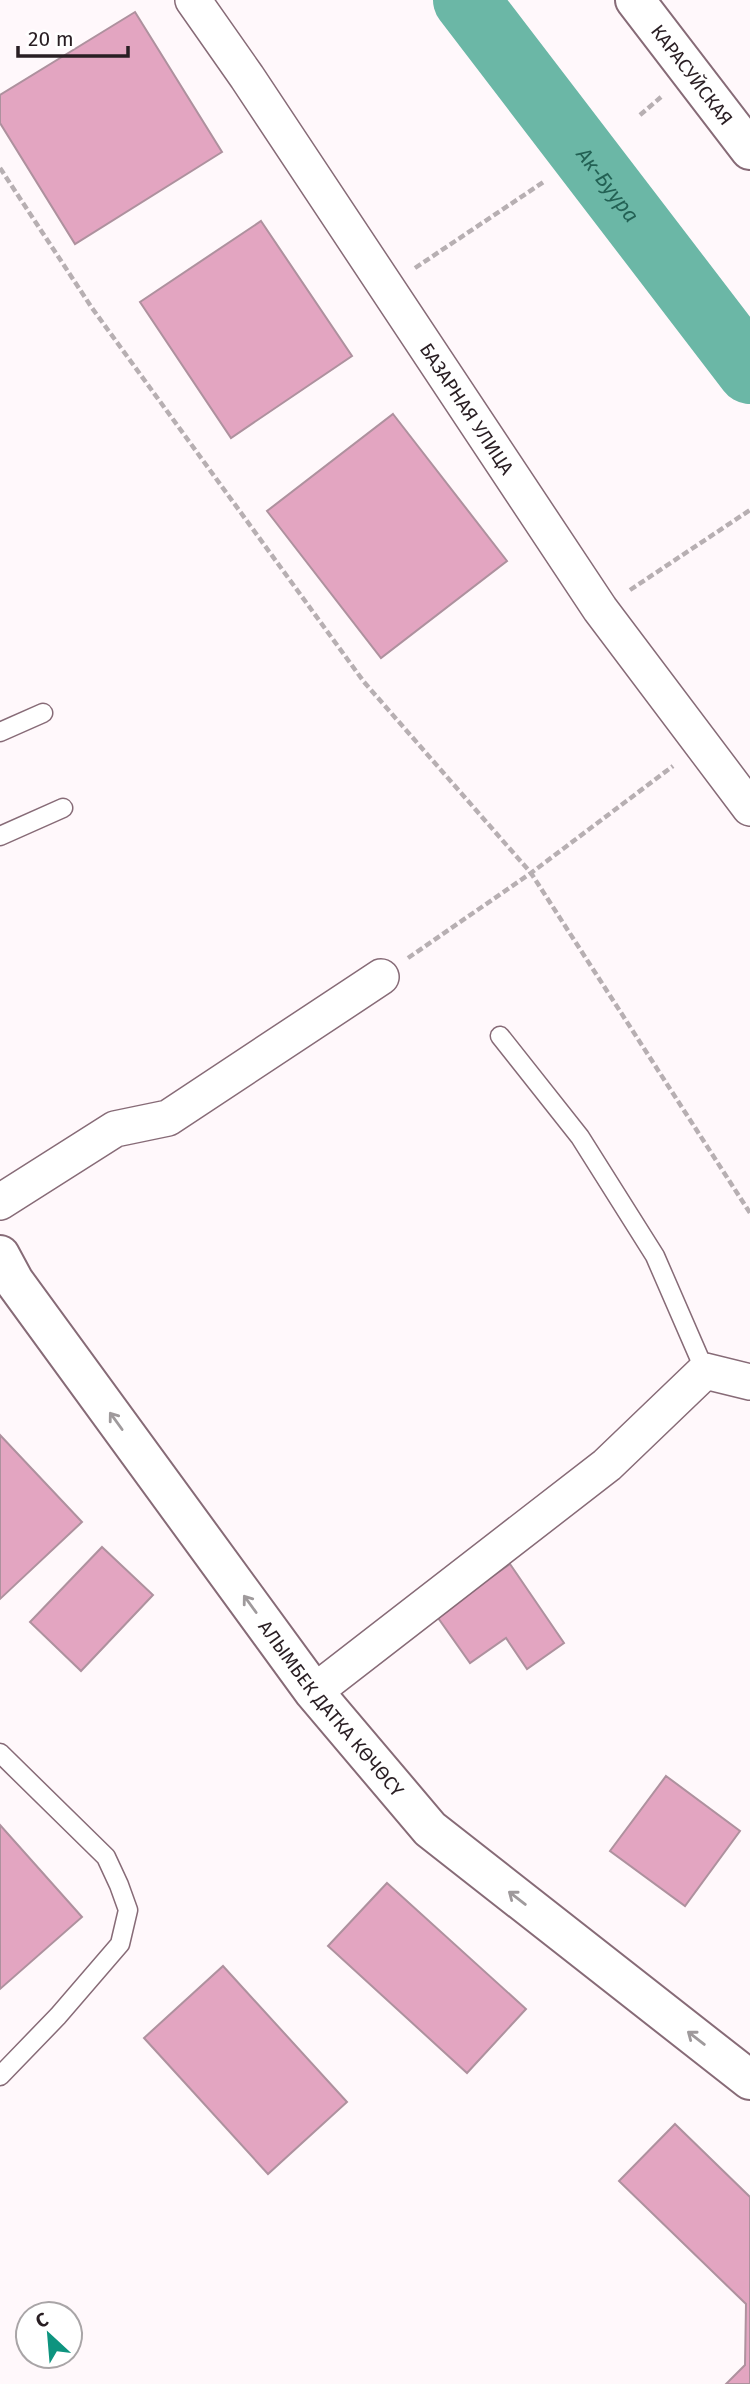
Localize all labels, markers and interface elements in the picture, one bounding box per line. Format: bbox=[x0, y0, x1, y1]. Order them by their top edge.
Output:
scale bar bbox=[18, 14, 128, 58]
street label: КАРАСУЙСКАЯ bbox=[646, 20, 738, 130]
text: 20 m bbox=[28, 26, 74, 52]
water label: Ак-Буура bbox=[570, 142, 644, 228]
street label: БАЗАРНАЯ УЛИЦА bbox=[415, 339, 518, 479]
one-way arrow bbox=[109, 1412, 123, 1431]
one-way arrow bbox=[243, 1595, 258, 1614]
street label: АЛЫМБЕК ДАТКА КӨЧӨСҮ bbox=[254, 1616, 409, 1802]
one-way arrow bbox=[508, 1891, 527, 1906]
one-way arrow bbox=[687, 2031, 706, 2046]
north arrow bbox=[14, 2300, 84, 2370]
text: С bbox=[32, 2307, 52, 2333]

